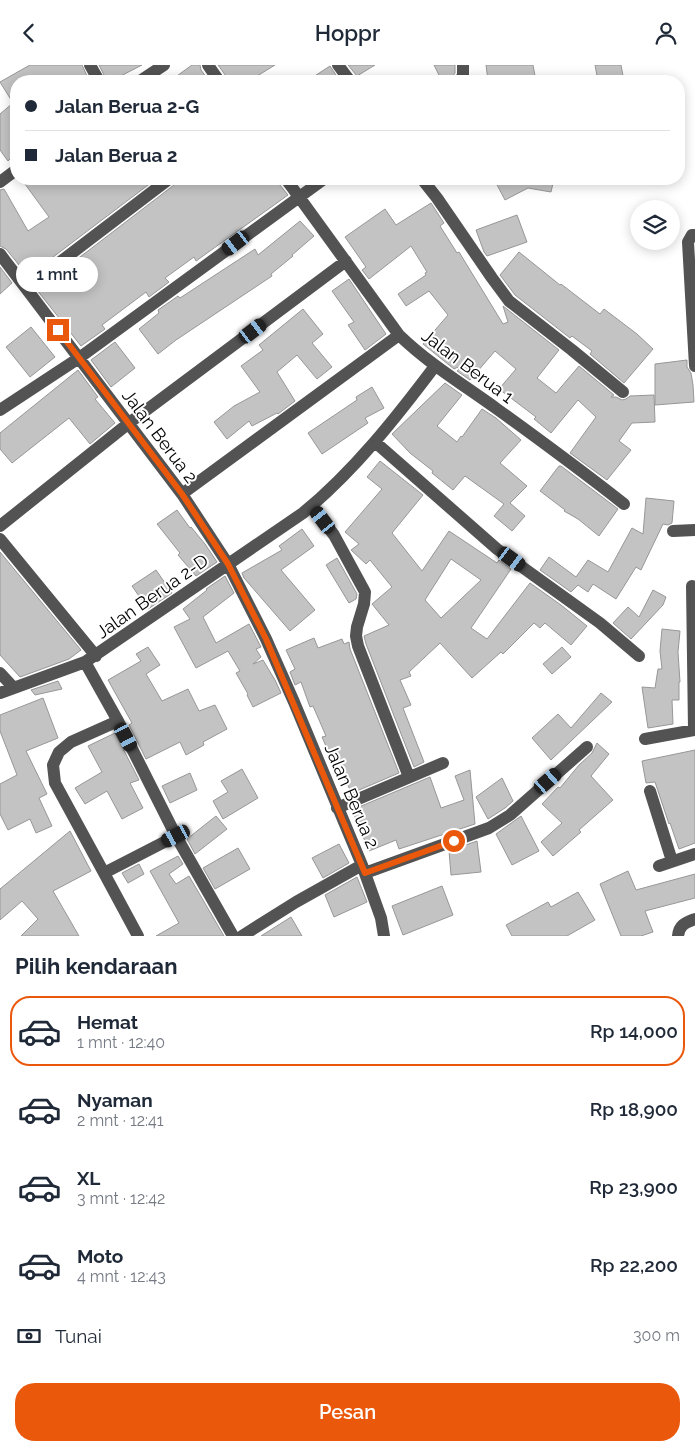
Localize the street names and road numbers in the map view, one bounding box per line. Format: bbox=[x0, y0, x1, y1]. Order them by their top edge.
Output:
street label: Jalan Berua 1 bbox=[418, 325, 518, 408]
street label: Jalan Berua 2 bbox=[118, 385, 202, 487]
street label: Jalan Berua 2-D bbox=[92, 549, 212, 642]
street label: Jalan Berua 2 bbox=[321, 741, 383, 851]

